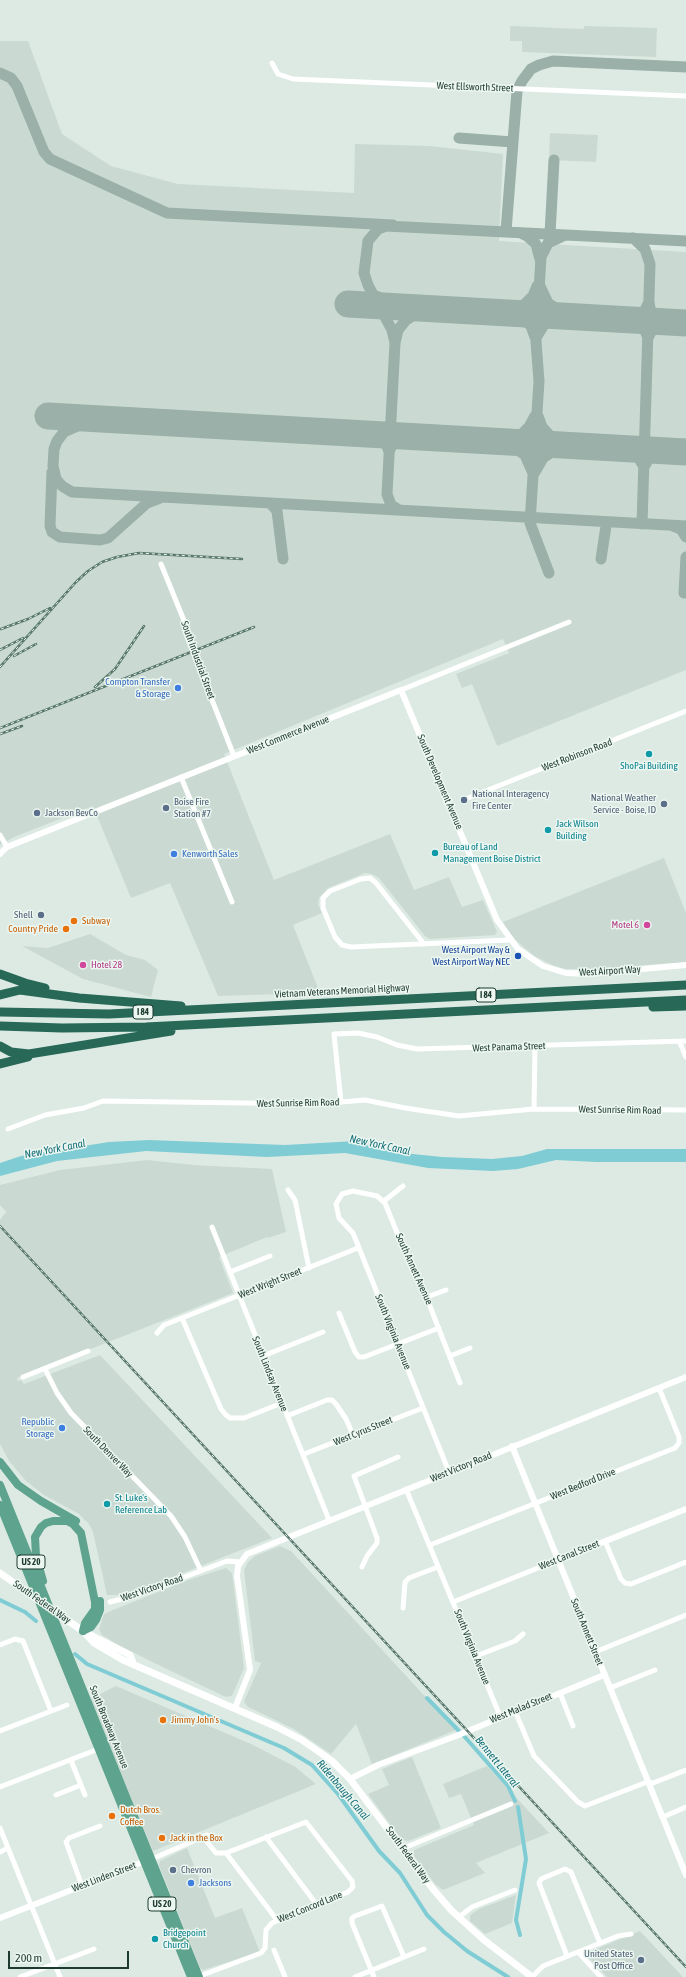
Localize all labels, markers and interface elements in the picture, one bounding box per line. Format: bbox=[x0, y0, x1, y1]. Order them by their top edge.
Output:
street label: West Ellsworth Street bbox=[436, 80, 514, 94]
street label: South Industrial Street bbox=[178, 619, 218, 701]
place label: Compton Transfer & Storage bbox=[105, 676, 170, 700]
marker: Compton Transfer & Storage bbox=[173, 683, 183, 693]
street label: West Commerce Avenue bbox=[245, 713, 331, 757]
street label: South Development Avenue bbox=[415, 733, 465, 831]
street label: West Robinson Road bbox=[540, 736, 614, 774]
marker: ShoPai Building bbox=[644, 749, 654, 759]
place label: ShoPai Building bbox=[620, 760, 678, 772]
place label: National Interagency Fire Center bbox=[472, 788, 549, 812]
place label: National Weather Service - Boise, ID bbox=[591, 792, 656, 816]
marker: National Interagency Fire Center bbox=[459, 795, 469, 805]
place label: Boise Fire Station #7 bbox=[174, 796, 211, 820]
marker: National Weather Service - Boise, ID bbox=[659, 799, 669, 809]
marker: Boise Fire Station #7 bbox=[161, 803, 171, 813]
place label: Jackson BevCo bbox=[45, 807, 98, 819]
marker: Jackson BevCo bbox=[32, 808, 42, 818]
place label: Jack Wilson Building bbox=[556, 818, 599, 842]
marker: Jack Wilson Building bbox=[543, 825, 553, 835]
place label: Bureau of Land Management Boise District bbox=[443, 841, 541, 864]
place label: Kenworth Sales bbox=[182, 848, 238, 860]
marker: Bureau of Land Management Boise District bbox=[430, 848, 440, 858]
marker: Kenworth Sales bbox=[169, 849, 179, 859]
place label: Shell bbox=[14, 909, 33, 921]
marker: Shell bbox=[36, 910, 46, 920]
place label: Subway bbox=[82, 915, 110, 927]
marker: Subway bbox=[69, 916, 79, 926]
place label: Motel 6 bbox=[612, 919, 639, 931]
marker: Motel 6 bbox=[642, 920, 652, 930]
place label: Country Pride bbox=[8, 923, 58, 935]
marker: Country Pride bbox=[61, 924, 71, 934]
place label: West Airport Way & West Airport Way NEC bbox=[432, 944, 510, 968]
marker: West Airport Way & West Airport Way NEC bbox=[513, 951, 523, 961]
place label: Hotel 28 bbox=[91, 959, 122, 971]
marker: Hotel 28 bbox=[78, 960, 88, 970]
street label: West Airport Way bbox=[579, 963, 641, 979]
street label: Vietnam Veterans Memorial Highway bbox=[274, 981, 410, 1001]
road number: I 84 bbox=[476, 988, 496, 1002]
road number: I 84 bbox=[133, 1005, 153, 1019]
street label: West Panama Street bbox=[472, 1040, 546, 1054]
street label: West Sunrise Rim Road bbox=[257, 1096, 339, 1110]
street label: West Sunrise Rim Road bbox=[579, 1103, 661, 1117]
water label: New York Canal bbox=[348, 1132, 412, 1158]
water label: New York Canal bbox=[23, 1137, 87, 1161]
street label: South Annett Avenue bbox=[393, 1231, 435, 1307]
street label: West Wright Street bbox=[237, 1265, 303, 1301]
street label: South Virginia Avenue bbox=[372, 1293, 414, 1371]
street label: South Lindsay Avenue bbox=[249, 1335, 291, 1413]
street label: West Cyrus Street bbox=[332, 1414, 394, 1448]
place label: Republic Storage bbox=[22, 1416, 54, 1440]
marker: Republic Storage bbox=[57, 1423, 67, 1433]
street label: South Denver Way bbox=[81, 1424, 135, 1480]
street label: West Victory Road bbox=[429, 1449, 493, 1485]
street label: West Bedford Drive bbox=[549, 1465, 617, 1503]
place label: St. Luke's Reference Lab bbox=[115, 1492, 167, 1516]
marker: St. Luke's Reference Lab bbox=[102, 1499, 112, 1509]
street label: West Canal Street bbox=[537, 1537, 601, 1573]
road number: US 20 bbox=[17, 1555, 45, 1569]
street label: West Victory Road bbox=[119, 1572, 185, 1604]
street label: South Federal Way bbox=[11, 1578, 73, 1626]
street label: South Annett Street bbox=[568, 1597, 606, 1667]
street label: South Virginia Avenue bbox=[451, 1608, 493, 1686]
street label: South Broadway Avenue bbox=[87, 1684, 131, 1770]
street label: West Malad Street bbox=[488, 1690, 554, 1726]
place label: Jimmy John's bbox=[171, 1714, 219, 1726]
marker: Jimmy John's bbox=[158, 1715, 168, 1725]
water label: Bennett Lateral bbox=[472, 1734, 522, 1790]
water label: Ridenbaugh Canal bbox=[314, 1757, 372, 1823]
place label: Dutch Bros. Coffee bbox=[120, 1804, 161, 1828]
marker: Dutch Bros. Coffee bbox=[107, 1811, 117, 1821]
street label: South Federal Way bbox=[383, 1824, 433, 1886]
place label: Jack in the Box bbox=[170, 1832, 223, 1844]
marker: Jack in the Box bbox=[157, 1833, 167, 1843]
street label: West Linden Street bbox=[70, 1859, 138, 1895]
place label: Chevron bbox=[181, 1864, 211, 1876]
marker: Chevron bbox=[168, 1865, 178, 1875]
place label: Jacksons bbox=[199, 1877, 232, 1889]
marker: Jacksons bbox=[186, 1878, 196, 1888]
street label: West Concord Lane bbox=[276, 1889, 344, 1925]
road number: US 20 bbox=[148, 1897, 176, 1911]
place label: Bridgepoint Church bbox=[163, 1927, 206, 1950]
marker: Bridgepoint Church bbox=[150, 1934, 160, 1944]
scale bar bbox=[10, 1943, 131, 1969]
place label: United States Post Office bbox=[584, 1948, 633, 1972]
text: 200 m bbox=[15, 1951, 42, 1965]
marker: United States Post Office bbox=[636, 1955, 646, 1965]

